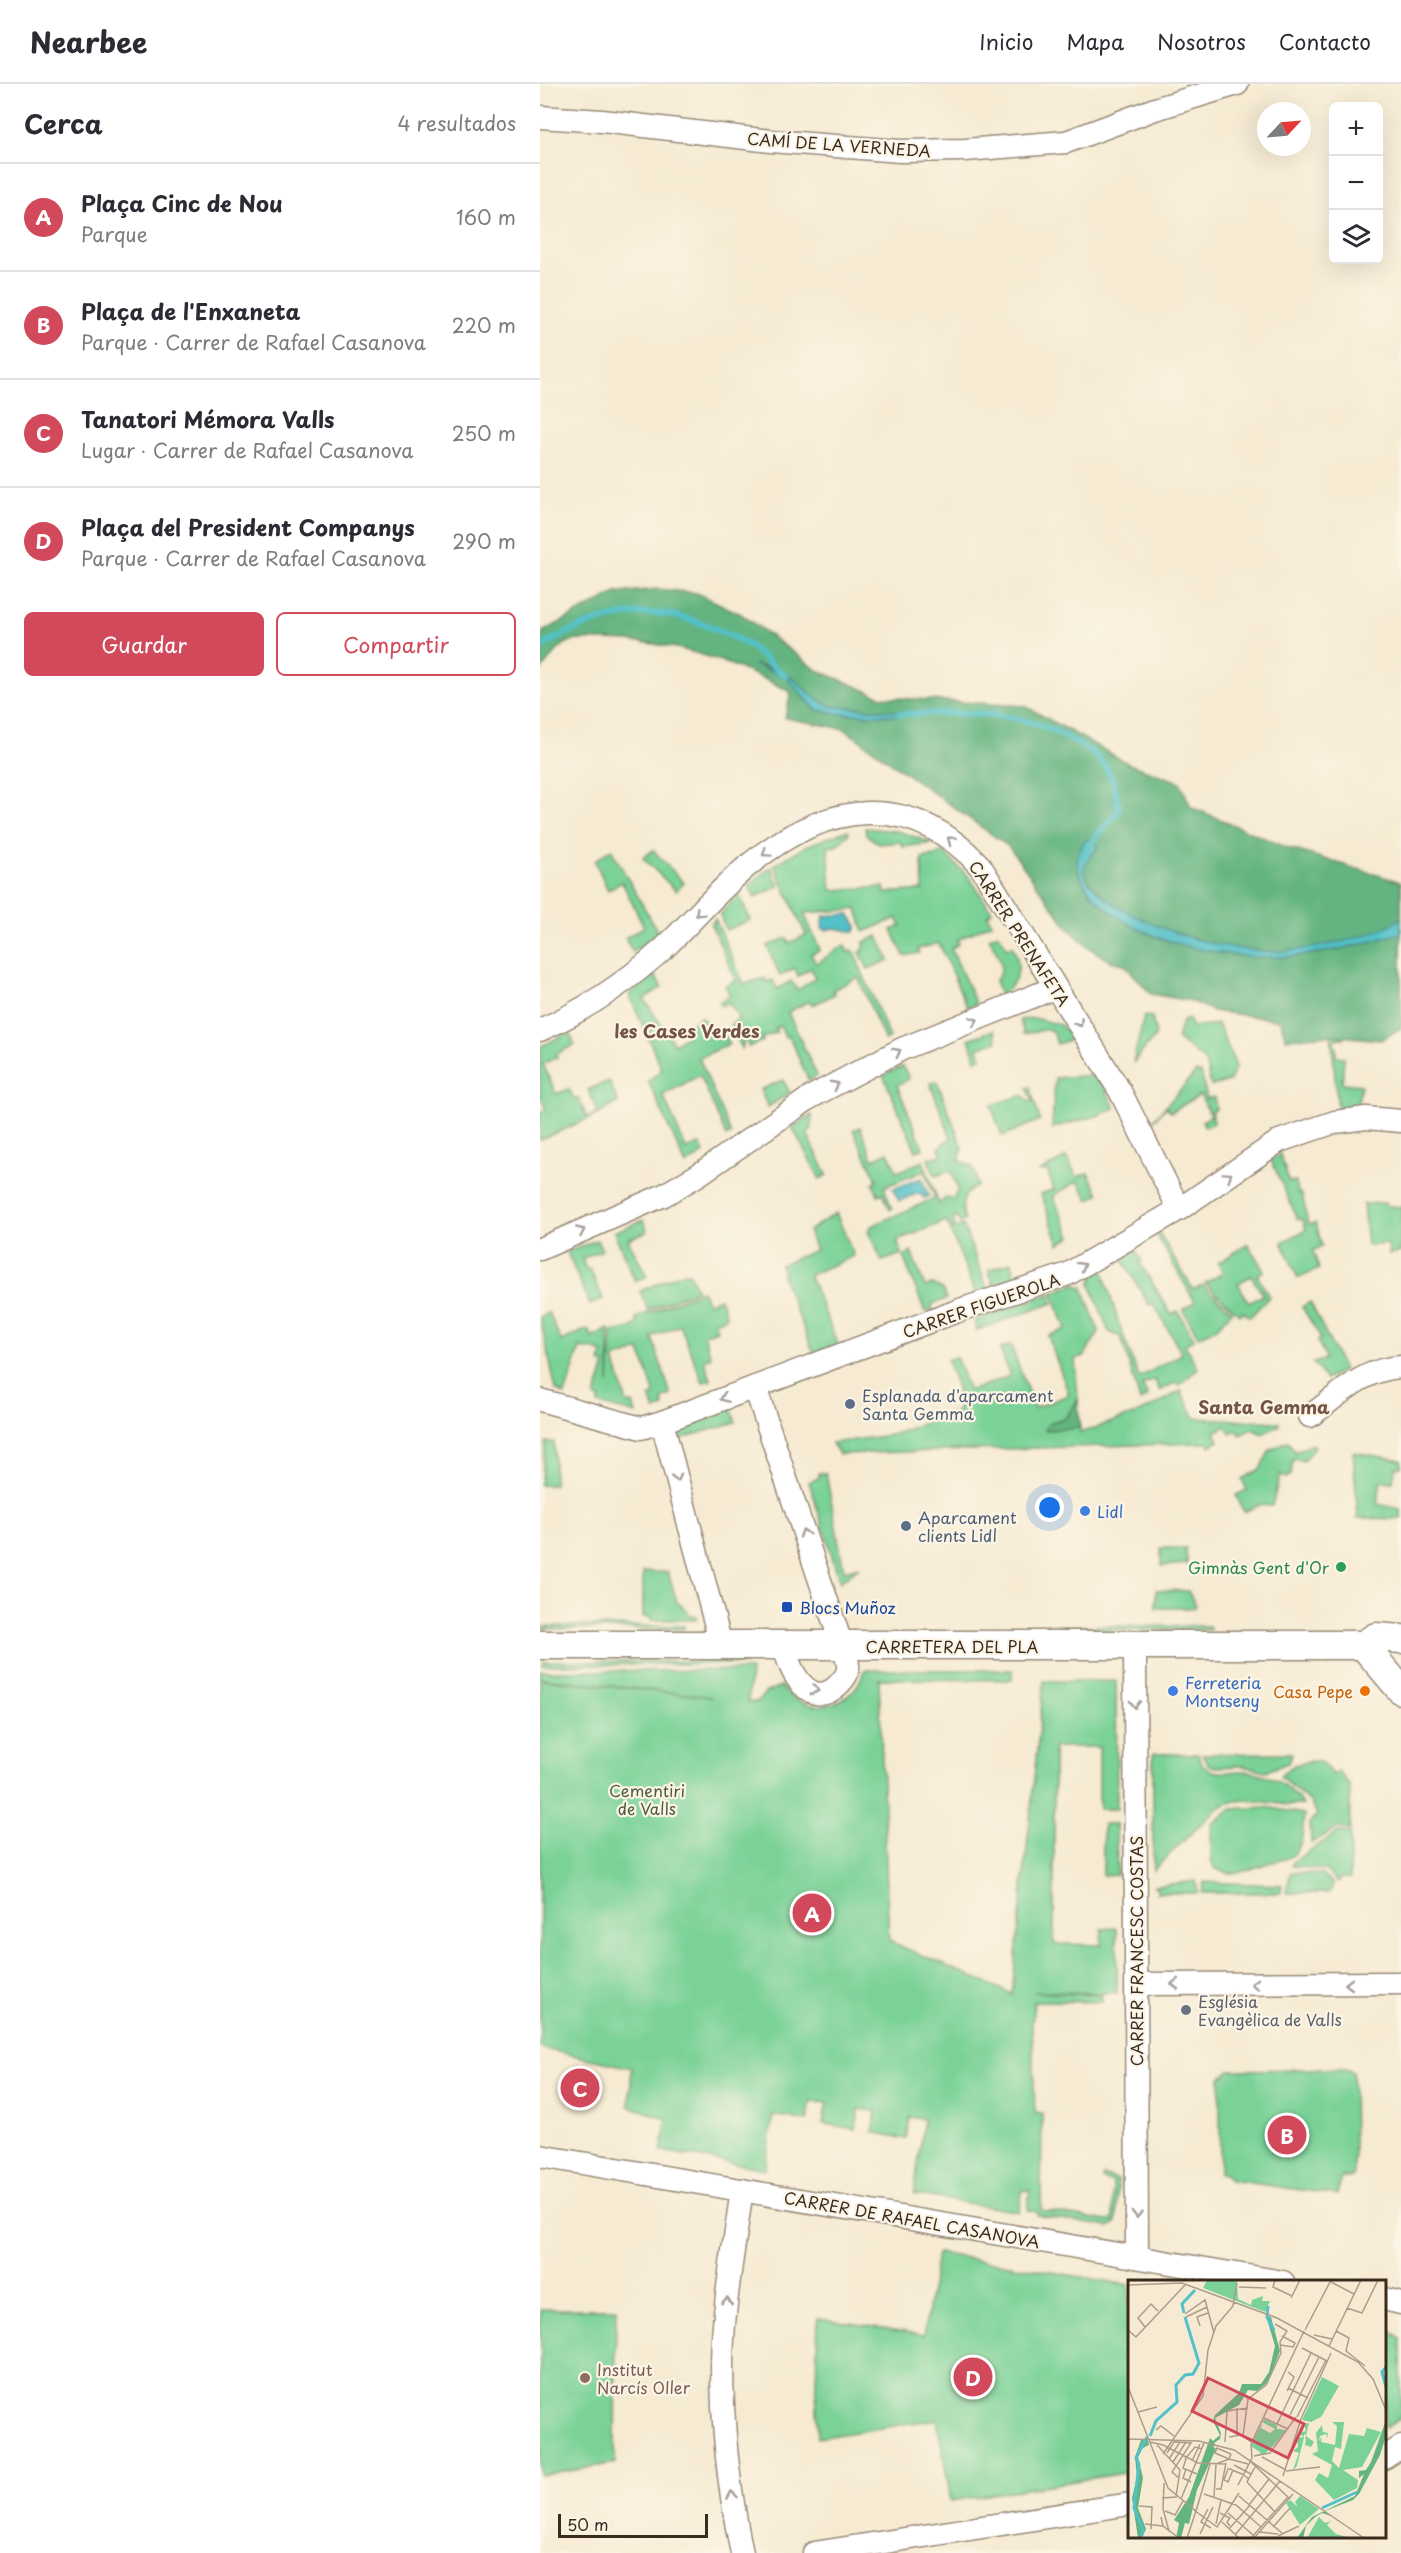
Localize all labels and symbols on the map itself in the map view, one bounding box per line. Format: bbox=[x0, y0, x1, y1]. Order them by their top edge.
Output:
north arrow bbox=[1257, 102, 1311, 156]
street label: CAMÍ DE LA VERNEDA bbox=[746, 126, 932, 162]
one-way arrow bbox=[947, 836, 958, 847]
one-way arrow bbox=[762, 846, 773, 857]
street label: CARRER PRENAFETA bbox=[964, 855, 1076, 1011]
one-way arrow bbox=[695, 906, 705, 917]
one-way arrow bbox=[968, 1015, 979, 1028]
district label: les Cases Verdes bbox=[614, 1017, 760, 1044]
one-way arrow bbox=[1072, 1017, 1083, 1028]
one-way arrow bbox=[891, 1048, 902, 1059]
one-way arrow bbox=[829, 1081, 839, 1092]
one-way arrow bbox=[1221, 1172, 1232, 1183]
one-way arrow bbox=[574, 1226, 585, 1238]
one-way arrow bbox=[1076, 1262, 1086, 1274]
street label: CARRER FIGUEROLA bbox=[899, 1267, 1063, 1343]
place label: Esplanada d'aparcament Santa Gemma bbox=[862, 1383, 1054, 1425]
one-way arrow bbox=[719, 1391, 730, 1403]
district label: Santa Gemma bbox=[1198, 1393, 1330, 1420]
marker: Esplanada d'aparcament Santa Gemma bbox=[843, 1397, 857, 1411]
one-way arrow bbox=[670, 1472, 682, 1483]
your location bbox=[1035, 1493, 1064, 1522]
place label: Lidl bbox=[1097, 1499, 1123, 1523]
marker: Lidl bbox=[1078, 1504, 1092, 1518]
place label: Aparcament clients Lidl bbox=[918, 1505, 1017, 1547]
marker: Aparcament clients Lidl bbox=[899, 1519, 913, 1533]
one-way arrow bbox=[799, 1528, 811, 1539]
place label: Gimnàs Gent d'Or bbox=[1188, 1555, 1330, 1579]
marker: Gimnàs Gent d'Or bbox=[1334, 1560, 1348, 1574]
place label: Blocs Muñoz bbox=[799, 1595, 896, 1619]
marker: Blocs Muñoz bbox=[780, 1600, 794, 1614]
street label: CARRETERA DEL PLA bbox=[866, 1634, 1038, 1658]
place label: Ferreteria Montseny bbox=[1185, 1670, 1261, 1712]
place label: Casa Pepe bbox=[1273, 1679, 1353, 1703]
one-way arrow bbox=[809, 1683, 820, 1695]
marker: Ferreteria Montseny bbox=[1166, 1684, 1180, 1698]
marker: Casa Pepe bbox=[1358, 1684, 1372, 1698]
one-way arrow bbox=[1129, 1700, 1141, 1709]
park label: Cementiri de Valls bbox=[609, 1778, 685, 1820]
street label: CARRER FRANCESC COSTAS bbox=[1124, 1836, 1148, 2066]
pin: A bbox=[792, 1890, 832, 1936]
one-way arrow bbox=[1170, 1978, 1179, 1990]
one-way arrow bbox=[1251, 1978, 1260, 1990]
one-way arrow bbox=[1345, 1978, 1354, 1990]
place label: Església Evangèlica de Valls bbox=[1198, 1989, 1342, 2031]
marker: Església Evangèlica de Valls bbox=[1179, 2003, 1193, 2017]
pin: C bbox=[560, 2066, 600, 2110]
pin: B bbox=[1268, 2112, 1306, 2158]
street label: CARRER DE RAFAEL CASANOVA bbox=[782, 2185, 1042, 2253]
one-way arrow bbox=[1131, 2210, 1143, 2219]
inset map bbox=[1128, 2280, 1386, 2538]
one-way arrow bbox=[720, 2296, 733, 2306]
pin: D bbox=[954, 2354, 992, 2400]
place label: Institut Narcís Oller bbox=[597, 2357, 691, 2399]
marker: Institut Narcís Oller bbox=[578, 2371, 592, 2385]
one-way arrow bbox=[726, 2491, 738, 2500]
scale bar bbox=[558, 2511, 708, 2538]

